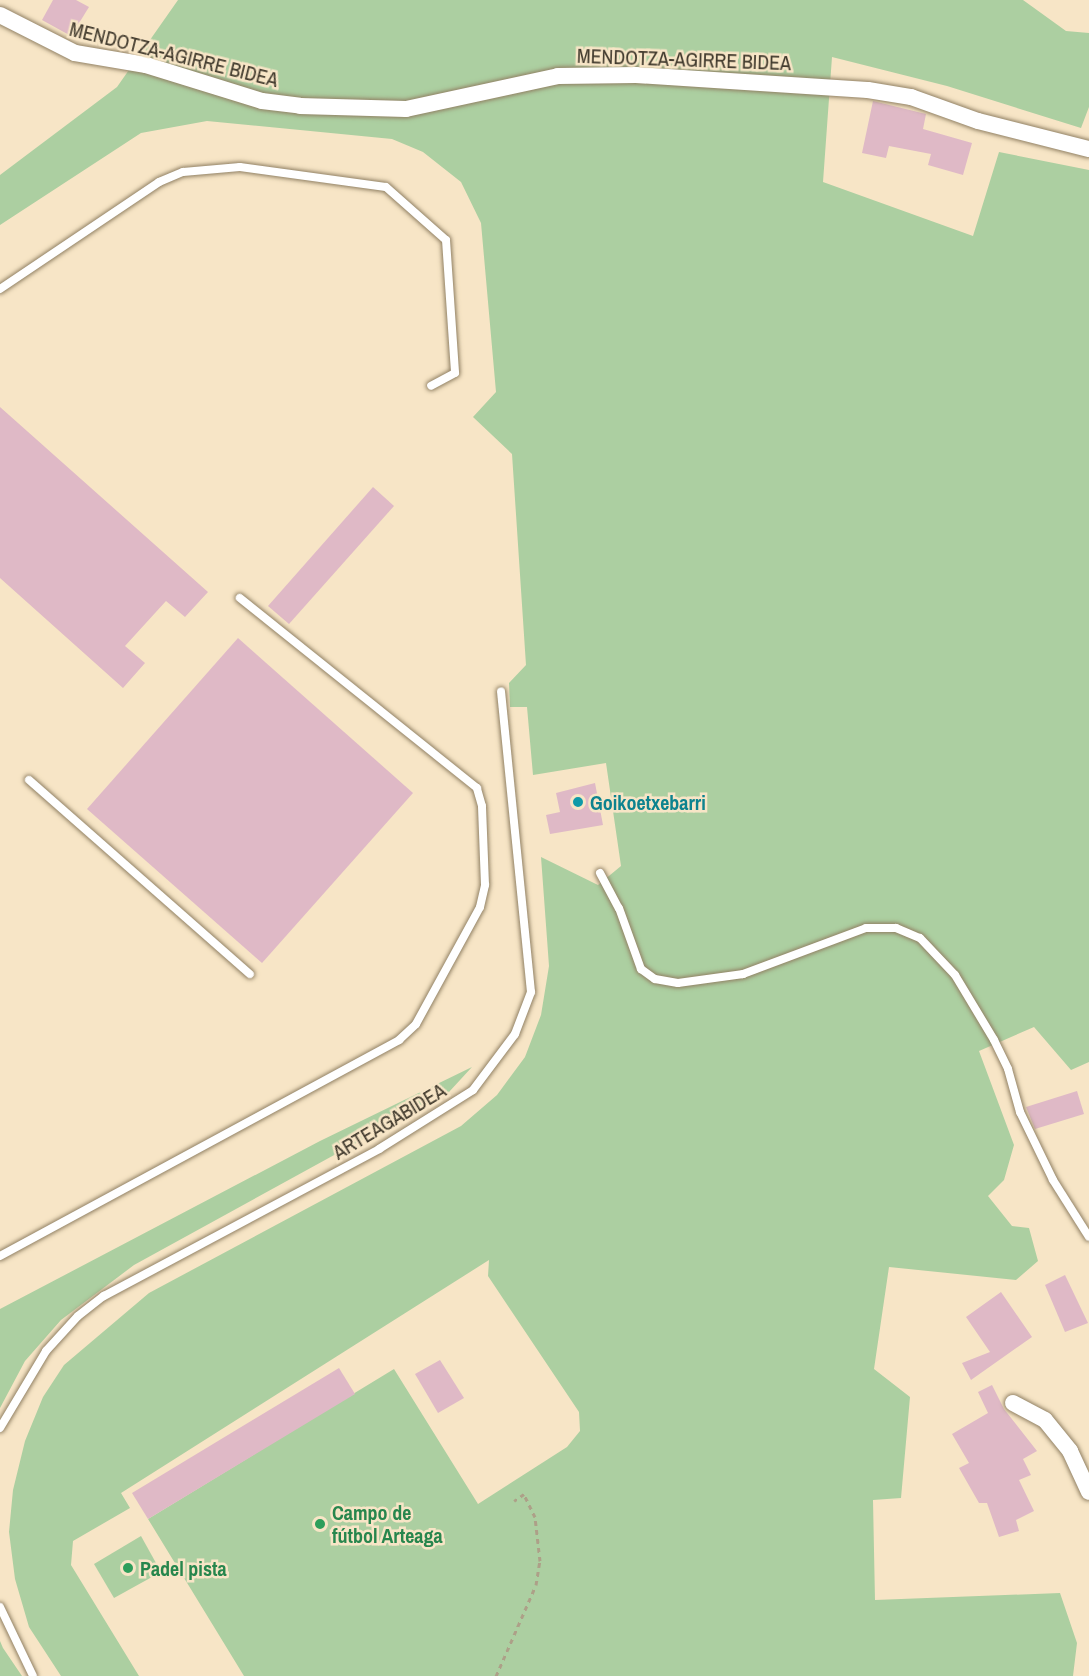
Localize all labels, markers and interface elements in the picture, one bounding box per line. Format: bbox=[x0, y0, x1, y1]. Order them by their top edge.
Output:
street label: MENDOTZA-AGIRRE BIDEA bbox=[67, 16, 281, 92]
street label: MENDOTZA-AGIRRE BIDEA bbox=[577, 43, 791, 75]
place label: Goikoetxebarri bbox=[590, 790, 706, 814]
marker: Goikoetxebarri bbox=[571, 795, 585, 809]
street label: ARTEAGABIDEA bbox=[328, 1078, 450, 1164]
place label: Campo de fútbol Arteaga bbox=[332, 1500, 443, 1547]
marker: Campo de fútbol Arteaga bbox=[313, 1517, 327, 1531]
place label: Padel pista bbox=[140, 1556, 227, 1580]
marker: Padel pista bbox=[121, 1561, 135, 1575]

